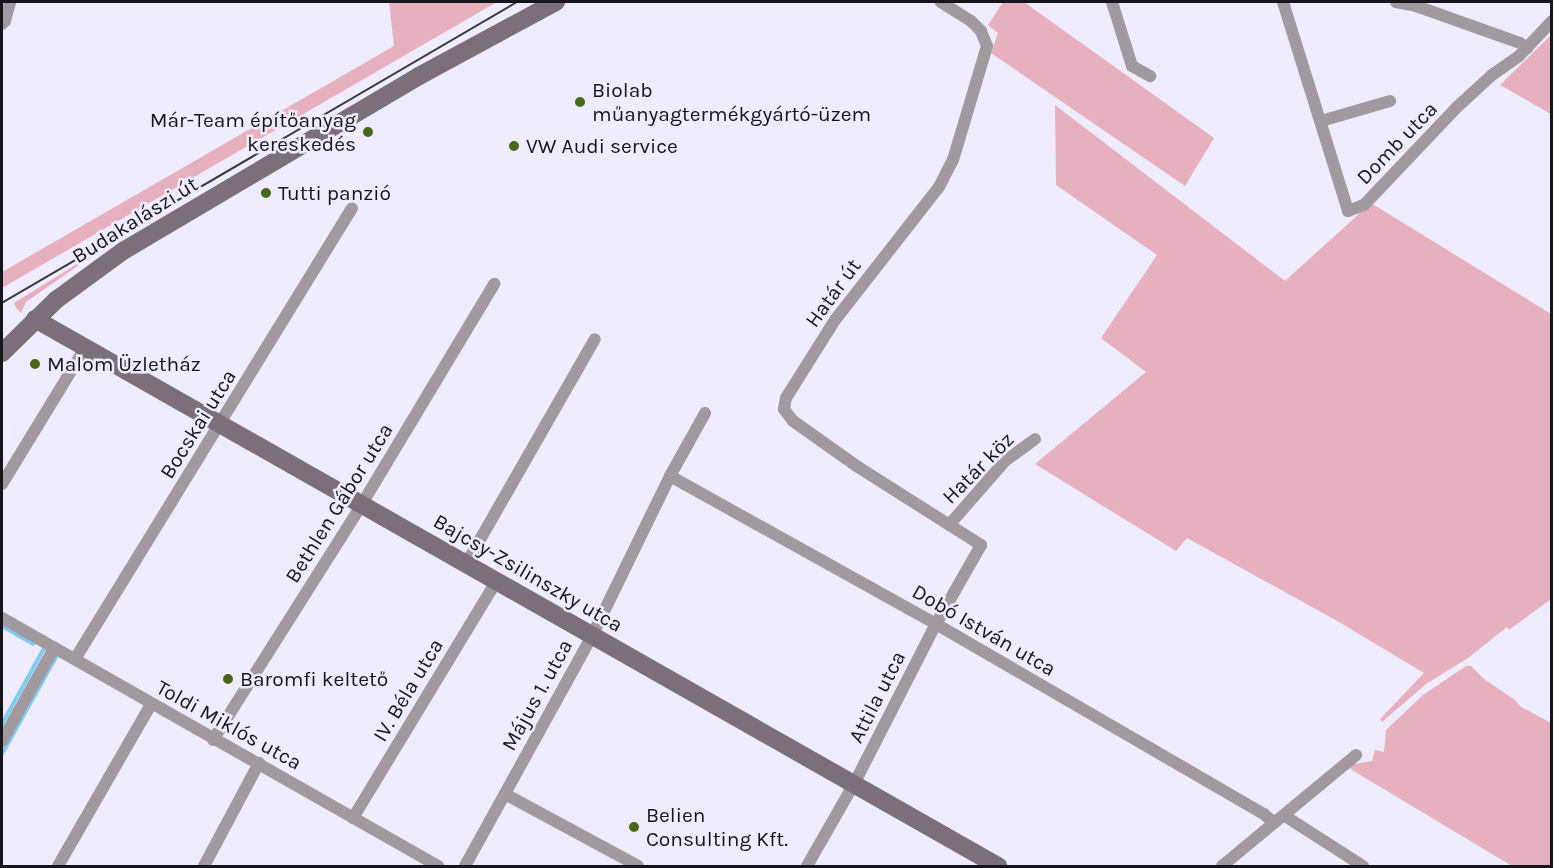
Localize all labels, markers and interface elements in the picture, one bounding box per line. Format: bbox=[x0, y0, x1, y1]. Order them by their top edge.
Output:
place label: Biolab műanyagtermékgyártó-üzem bbox=[592, 77, 871, 127]
marker: Biolab műanyagtermékgyártó-üzem bbox=[573, 95, 587, 109]
street label: Domb utca bbox=[1351, 96, 1443, 190]
place label: Már-Team építőanyag kereskedés bbox=[150, 107, 356, 157]
marker: Már-Team építőanyag kereskedés bbox=[361, 125, 375, 139]
place label: VW Audi service bbox=[526, 133, 678, 159]
marker: VW Audi service bbox=[507, 139, 521, 153]
street label: Budakalászi út bbox=[67, 171, 203, 269]
place label: Tutti panzió bbox=[278, 180, 391, 206]
marker: Tutti panzió bbox=[259, 186, 273, 200]
street label: Határ út bbox=[800, 254, 866, 332]
place label: Malom Üzletház bbox=[47, 351, 201, 377]
marker: Malom Üzletház bbox=[28, 357, 42, 371]
street label: Bocskai utca bbox=[154, 365, 242, 483]
street label: Bethlen Gábor utca bbox=[280, 419, 398, 587]
street label: Határ köz bbox=[937, 427, 1019, 509]
street label: Bajcsy-Zsilinszky utca bbox=[429, 508, 627, 638]
street label: Dobó István utca bbox=[908, 579, 1060, 681]
street label: IV. Béla utca bbox=[367, 634, 449, 746]
street label: Május 1. utca bbox=[496, 635, 578, 755]
street label: Attila utca bbox=[843, 647, 911, 747]
place label: Baromfi keltető bbox=[240, 666, 388, 692]
marker: Baromfi keltető bbox=[221, 672, 235, 686]
street label: Toldi Miklós utca bbox=[152, 675, 306, 775]
place label: Belien Consulting Kft. bbox=[646, 802, 788, 852]
marker: Belien Consulting Kft. bbox=[627, 820, 641, 834]

